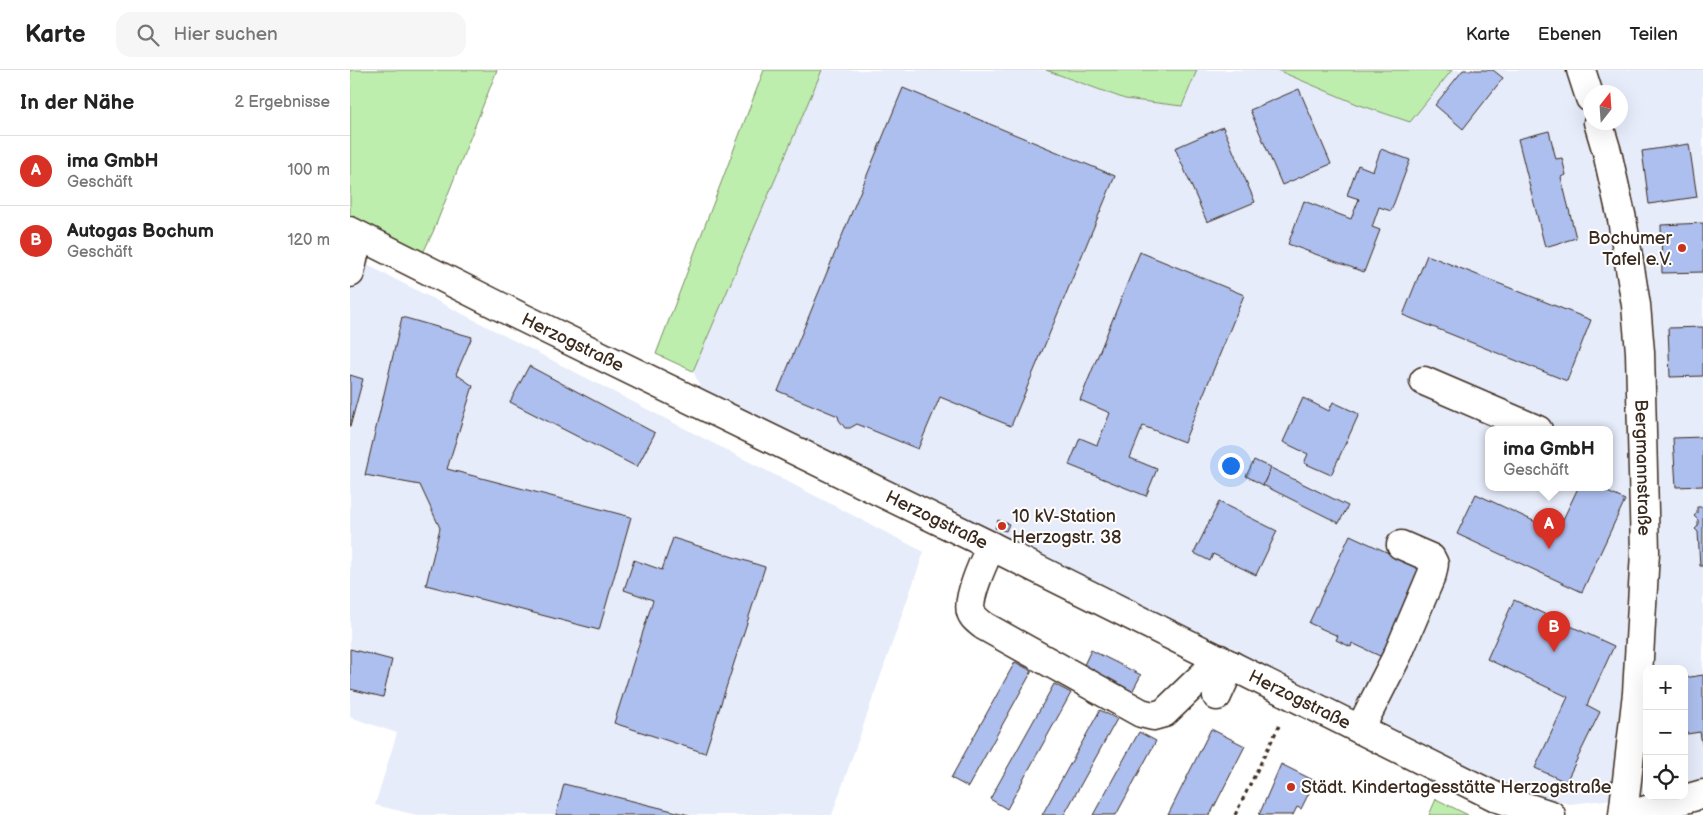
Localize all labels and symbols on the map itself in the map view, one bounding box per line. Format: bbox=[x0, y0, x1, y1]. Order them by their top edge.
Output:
north arrow bbox=[1583, 85, 1628, 130]
place label: Bochumer Tafel e.V. bbox=[1588, 228, 1673, 270]
marker: Bochumer Tafel e.V. bbox=[1676, 242, 1688, 254]
street label: Herzogstraße bbox=[518, 309, 627, 377]
street label: Bergmannstraße bbox=[1630, 399, 1655, 536]
your location bbox=[1218, 453, 1244, 479]
street label: Herzogstraße bbox=[882, 486, 992, 554]
place label: 10 kV-Station Herzogstr. 38 bbox=[1012, 506, 1122, 548]
pin: A bbox=[1533, 508, 1565, 549]
marker: 10 kV-Station Herzogstr. 38 bbox=[996, 520, 1008, 532]
pin: B bbox=[1538, 611, 1570, 652]
street label: Herzogstraße bbox=[1245, 666, 1354, 734]
place label: Städt. Kindertagesstätte Herzogstraße bbox=[1301, 777, 1612, 798]
marker: Städt. Kindertagesstätte Herzogstraße bbox=[1285, 781, 1297, 793]

